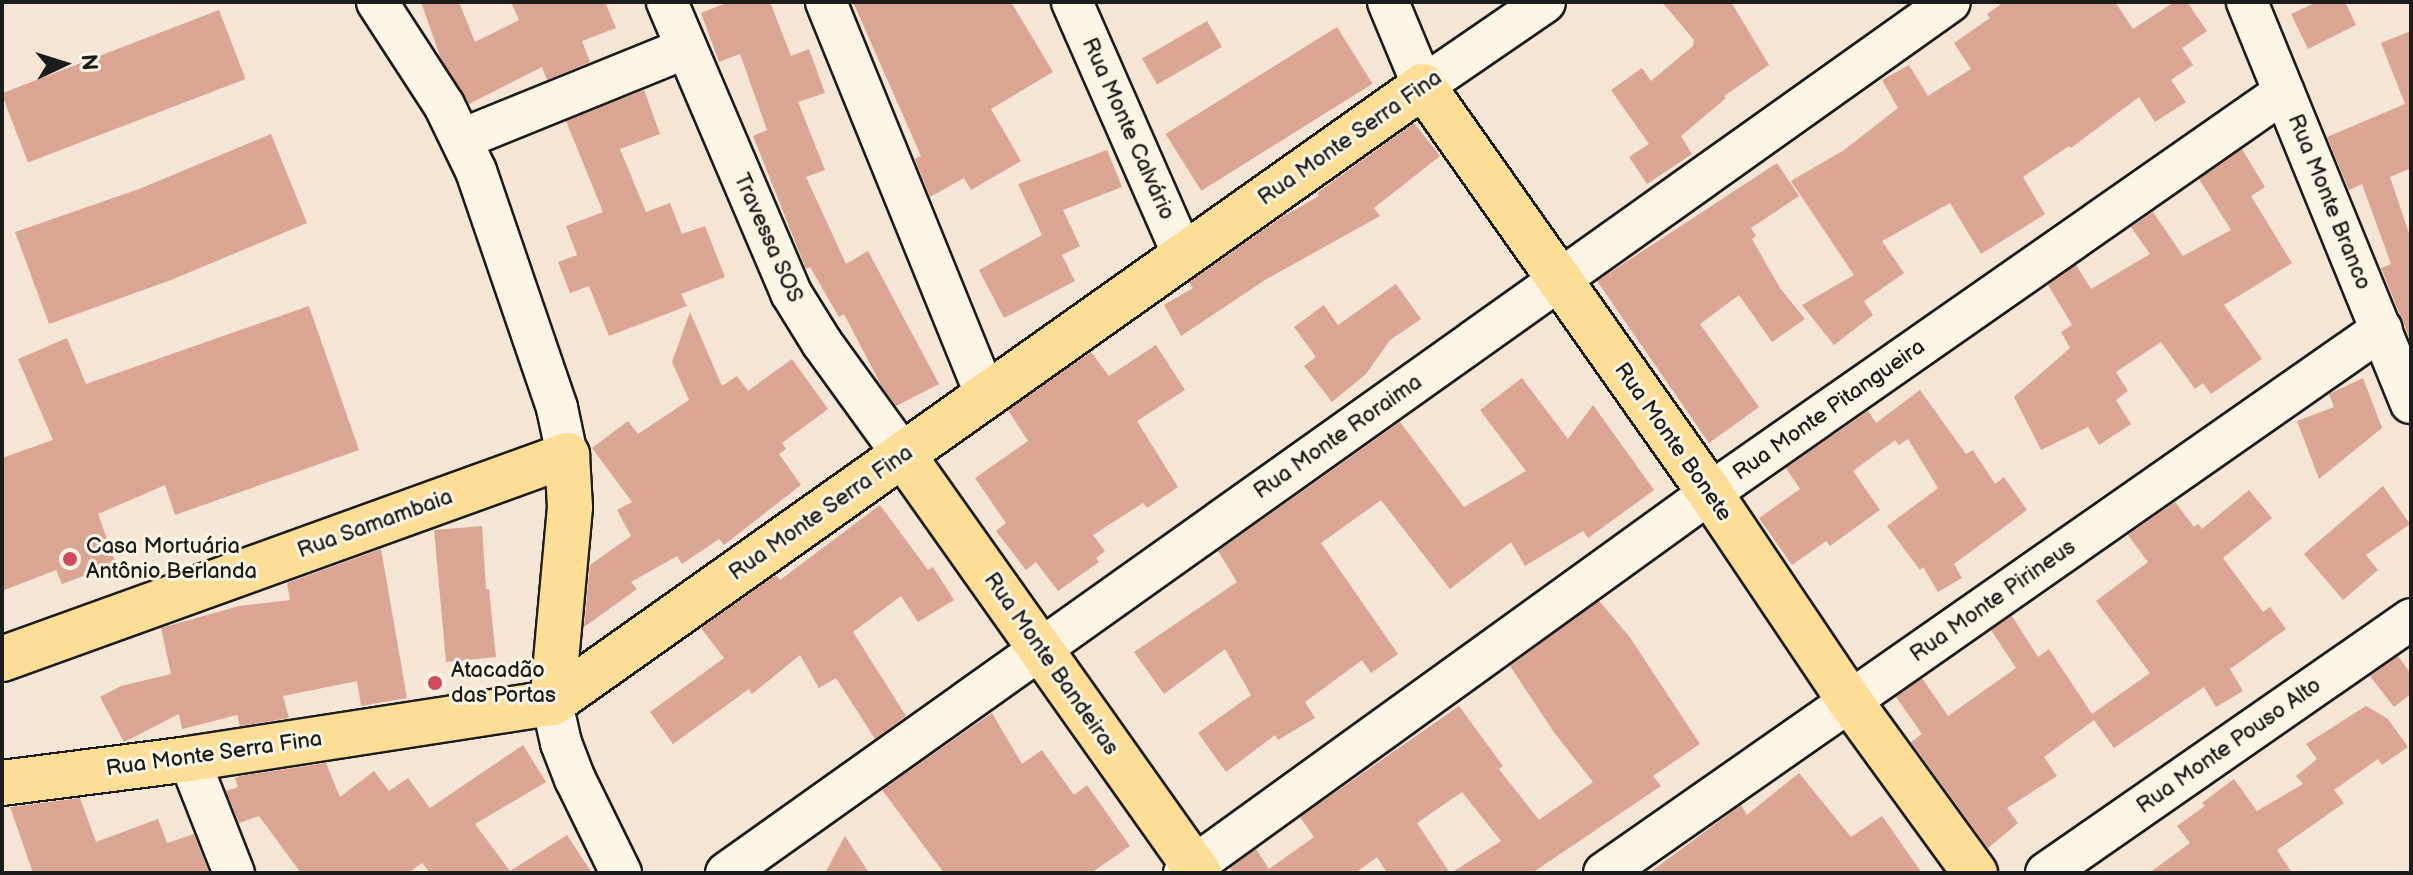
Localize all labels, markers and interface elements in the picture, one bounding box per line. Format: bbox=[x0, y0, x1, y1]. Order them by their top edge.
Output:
north arrow bbox=[24, 24, 104, 104]
street label: Rua Monte Calvário bbox=[1076, 34, 1180, 224]
text: N bbox=[74, 53, 102, 71]
street label: Rua Monte Serra Fina bbox=[1253, 65, 1447, 211]
street label: Rua Monte Branco bbox=[2282, 110, 2376, 294]
street label: Travessa SOS bbox=[728, 169, 808, 307]
street label: Rua Monte Pitangueira bbox=[1728, 334, 1930, 486]
street label: Rua Monte Bonete bbox=[1608, 358, 1738, 526]
street label: Rua Monte Roraima bbox=[1249, 369, 1427, 505]
street label: Rua Monte Serra Fina bbox=[724, 440, 918, 586]
street label: Rua Samambaia bbox=[294, 484, 456, 564]
place label: Casa Mortuária Antônio Berlanda bbox=[86, 533, 257, 584]
street label: Rua Monte Pirineus bbox=[1905, 534, 2081, 668]
marker: Casa Mortuária Antônio Berlanda bbox=[61, 550, 79, 568]
street label: Rua Monte Bandeiras bbox=[978, 568, 1124, 760]
place label: Atacadão das Portas bbox=[451, 657, 556, 708]
street label: Rua Monte Pouso Alto bbox=[2132, 672, 2326, 820]
marker: Atacadão das Portas bbox=[426, 674, 444, 692]
street label: Rua Monte Serra Fina bbox=[104, 726, 324, 782]

